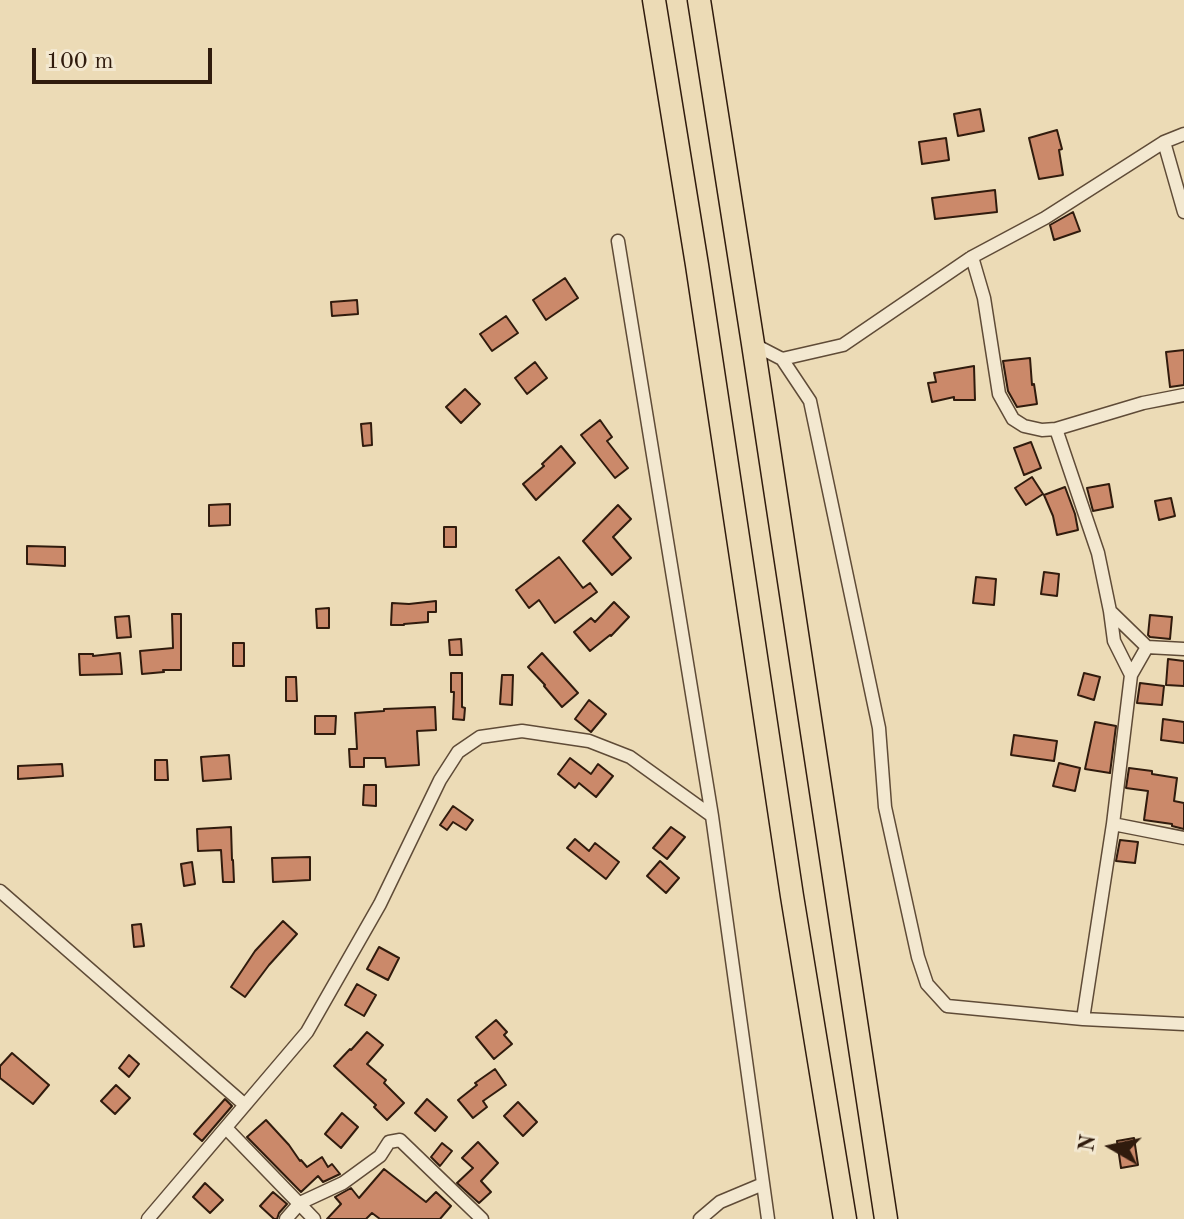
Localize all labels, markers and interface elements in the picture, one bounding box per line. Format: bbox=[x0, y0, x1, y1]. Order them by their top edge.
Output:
scale bar bbox=[36, 32, 216, 82]
text: 100 m bbox=[46, 50, 114, 74]
north arrow bbox=[1072, 1107, 1152, 1187]
text: N bbox=[1076, 1133, 1100, 1153]

